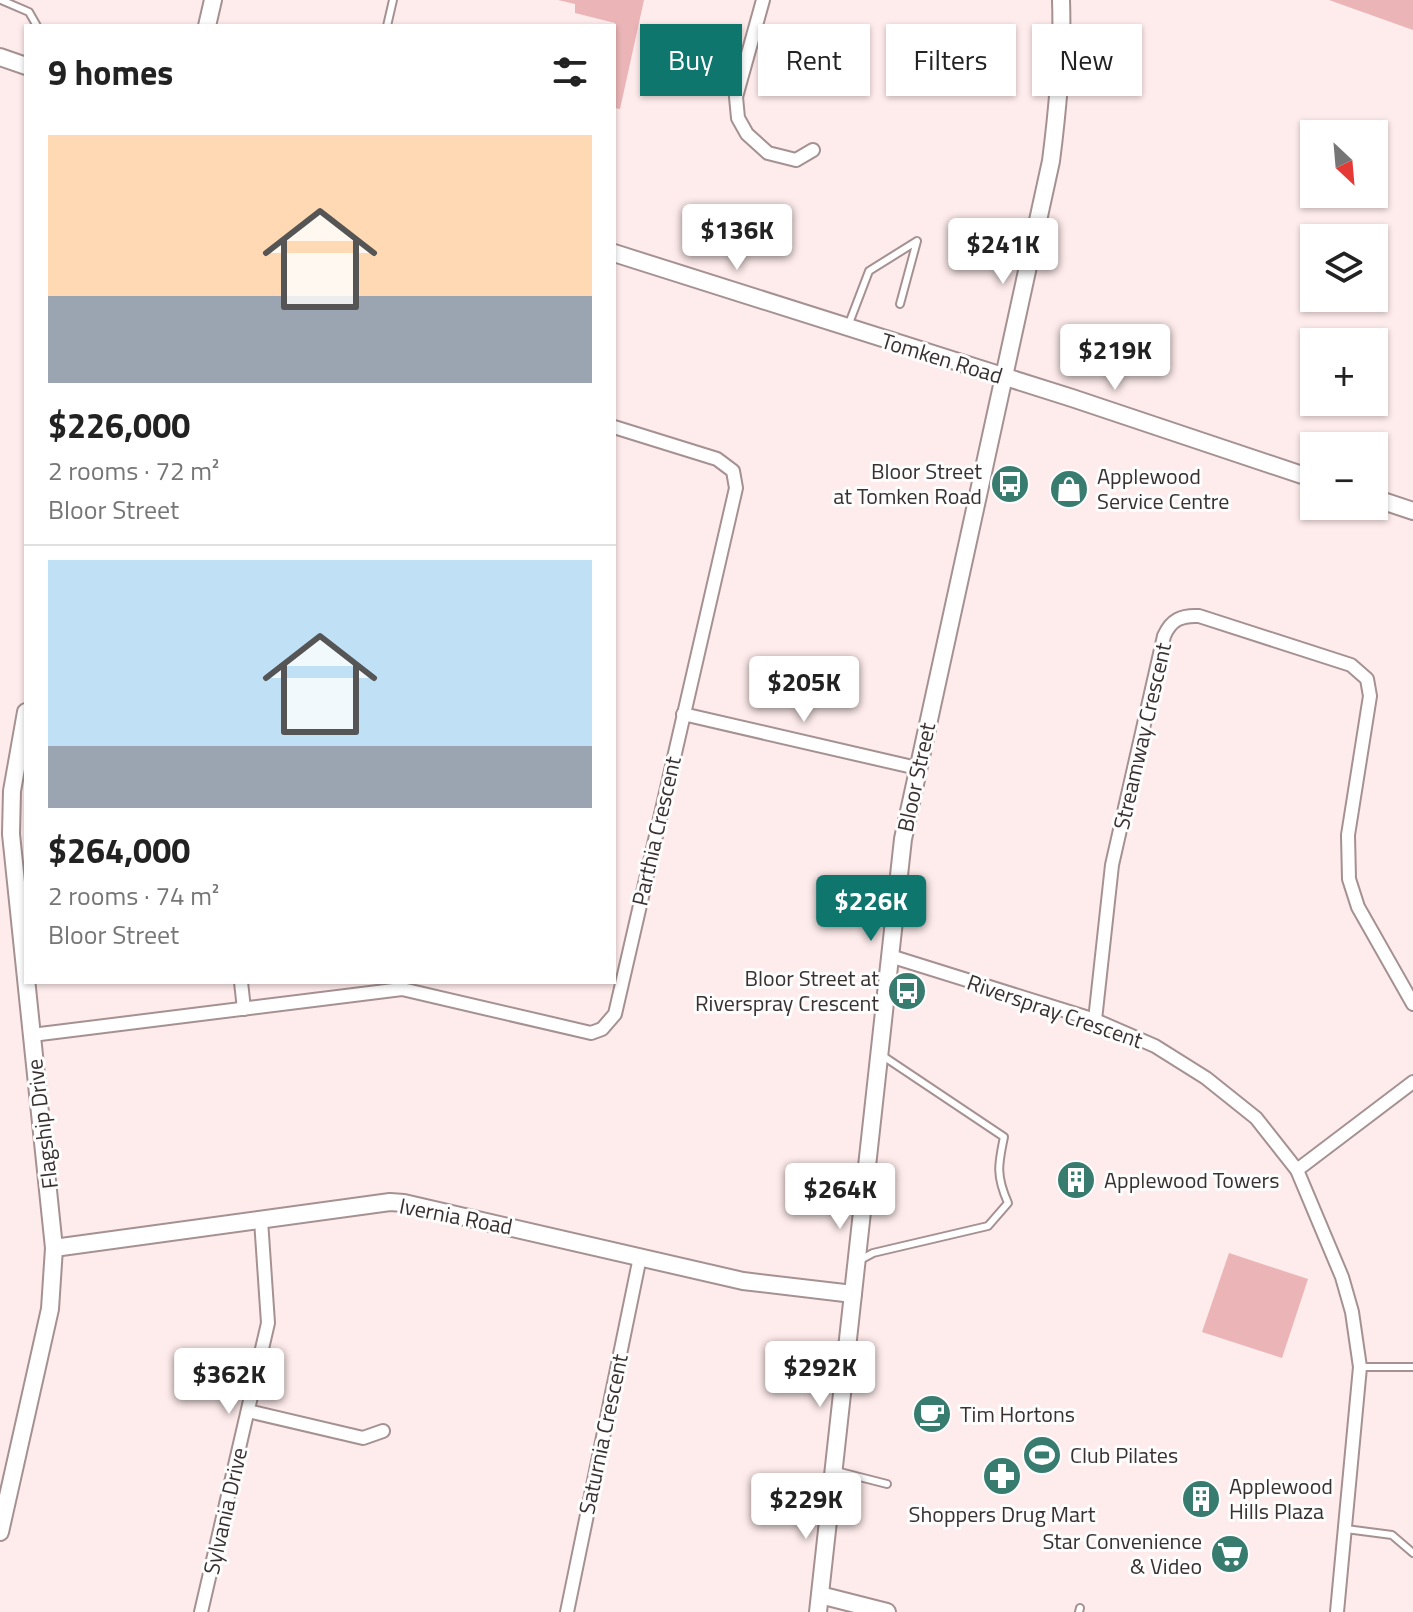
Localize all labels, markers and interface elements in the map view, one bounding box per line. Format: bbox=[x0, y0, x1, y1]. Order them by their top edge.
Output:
chip: Buy bbox=[640, 24, 742, 96]
chip: Rent bbox=[758, 24, 870, 96]
chip: Filters bbox=[886, 24, 1016, 96]
chip: New bbox=[1032, 24, 1142, 96]
text: 9 homes bbox=[48, 46, 173, 98]
icon: filters bbox=[548, 50, 592, 94]
north arrow bbox=[1300, 120, 1388, 208]
map controls bbox=[1300, 120, 1388, 520]
icon: home bbox=[248, 187, 392, 331]
pin: $136K bbox=[681, 204, 793, 272]
text: $136K bbox=[700, 210, 774, 249]
pin: $241K bbox=[947, 218, 1059, 286]
text: $241K bbox=[966, 224, 1040, 263]
button: layers bbox=[1300, 224, 1388, 312]
street label: Tomken Road bbox=[877, 323, 1007, 393]
pin: $219K bbox=[1059, 324, 1171, 392]
button: + bbox=[1300, 328, 1388, 416]
text: $219K bbox=[1078, 330, 1152, 369]
text: $226,000 bbox=[48, 399, 190, 451]
button: − bbox=[1300, 432, 1388, 520]
text: 2 rooms · 72 m² bbox=[48, 451, 219, 490]
place label: Bloor Street at Tomken Road bbox=[833, 454, 982, 513]
place label: Applewood Service Centre bbox=[1097, 459, 1229, 518]
bus stop icon: Bloor Street at Tomken Road bbox=[989, 463, 1031, 505]
shop icon: Applewood Service Centre bbox=[1048, 468, 1090, 510]
text: Bloor Street bbox=[48, 490, 179, 529]
icon: home bbox=[248, 612, 392, 756]
street label: Streamway Crescent bbox=[1104, 639, 1180, 833]
pin: $205K bbox=[748, 656, 860, 724]
text: $205K bbox=[767, 662, 841, 701]
street label: Bloor Street bbox=[888, 719, 944, 835]
street label: Parthia Crescent bbox=[622, 753, 690, 909]
text: $264,000 bbox=[48, 824, 190, 876]
pin: $226K bbox=[815, 875, 927, 943]
text: 2 rooms · 74 m² bbox=[48, 876, 219, 915]
text: $226K bbox=[834, 881, 908, 920]
text: Bloor Street bbox=[48, 915, 179, 954]
place label: Bloor Street at Riverspray Crescent bbox=[695, 961, 879, 1020]
street label: Riverspray Crescent bbox=[962, 965, 1148, 1057]
bus stop icon: Bloor Street at Riverspray Crescent bbox=[886, 970, 928, 1012]
street label: Flagship Drive bbox=[17, 1057, 67, 1191]
building icon: Applewood Towers bbox=[1055, 1159, 1097, 1201]
pin: $264K bbox=[784, 1163, 896, 1231]
place label: Applewood Towers bbox=[1104, 1163, 1279, 1197]
text: $264K bbox=[803, 1169, 877, 1208]
street label: Ivernia Road bbox=[396, 1188, 516, 1244]
pin: $292K bbox=[764, 1341, 876, 1409]
text: $292K bbox=[783, 1347, 857, 1386]
pin: $362K bbox=[173, 1348, 285, 1416]
street label: Saturnia Crescent bbox=[569, 1350, 637, 1517]
text: $362K bbox=[192, 1354, 266, 1393]
cafe icon: Tim Hortons bbox=[911, 1393, 953, 1435]
place label: Tim Hortons bbox=[960, 1397, 1075, 1431]
sports icon: Club Pilates bbox=[1021, 1434, 1063, 1476]
place label: Club Pilates bbox=[1070, 1438, 1178, 1472]
street label: Sylvania Drive bbox=[194, 1444, 256, 1578]
pharmacy icon: Shoppers Drug Mart bbox=[981, 1455, 1023, 1497]
place label: Applewood Hills Plaza bbox=[1229, 1469, 1333, 1528]
pin: $229K bbox=[750, 1473, 862, 1541]
building icon: Applewood Hills Plaza bbox=[1180, 1478, 1222, 1520]
text: $229K bbox=[769, 1479, 843, 1518]
place label: Shoppers Drug Mart bbox=[909, 1497, 1096, 1531]
place label: Star Convenience & Video bbox=[1042, 1524, 1202, 1583]
supermarket icon: Star Convenience & Video bbox=[1209, 1533, 1251, 1575]

